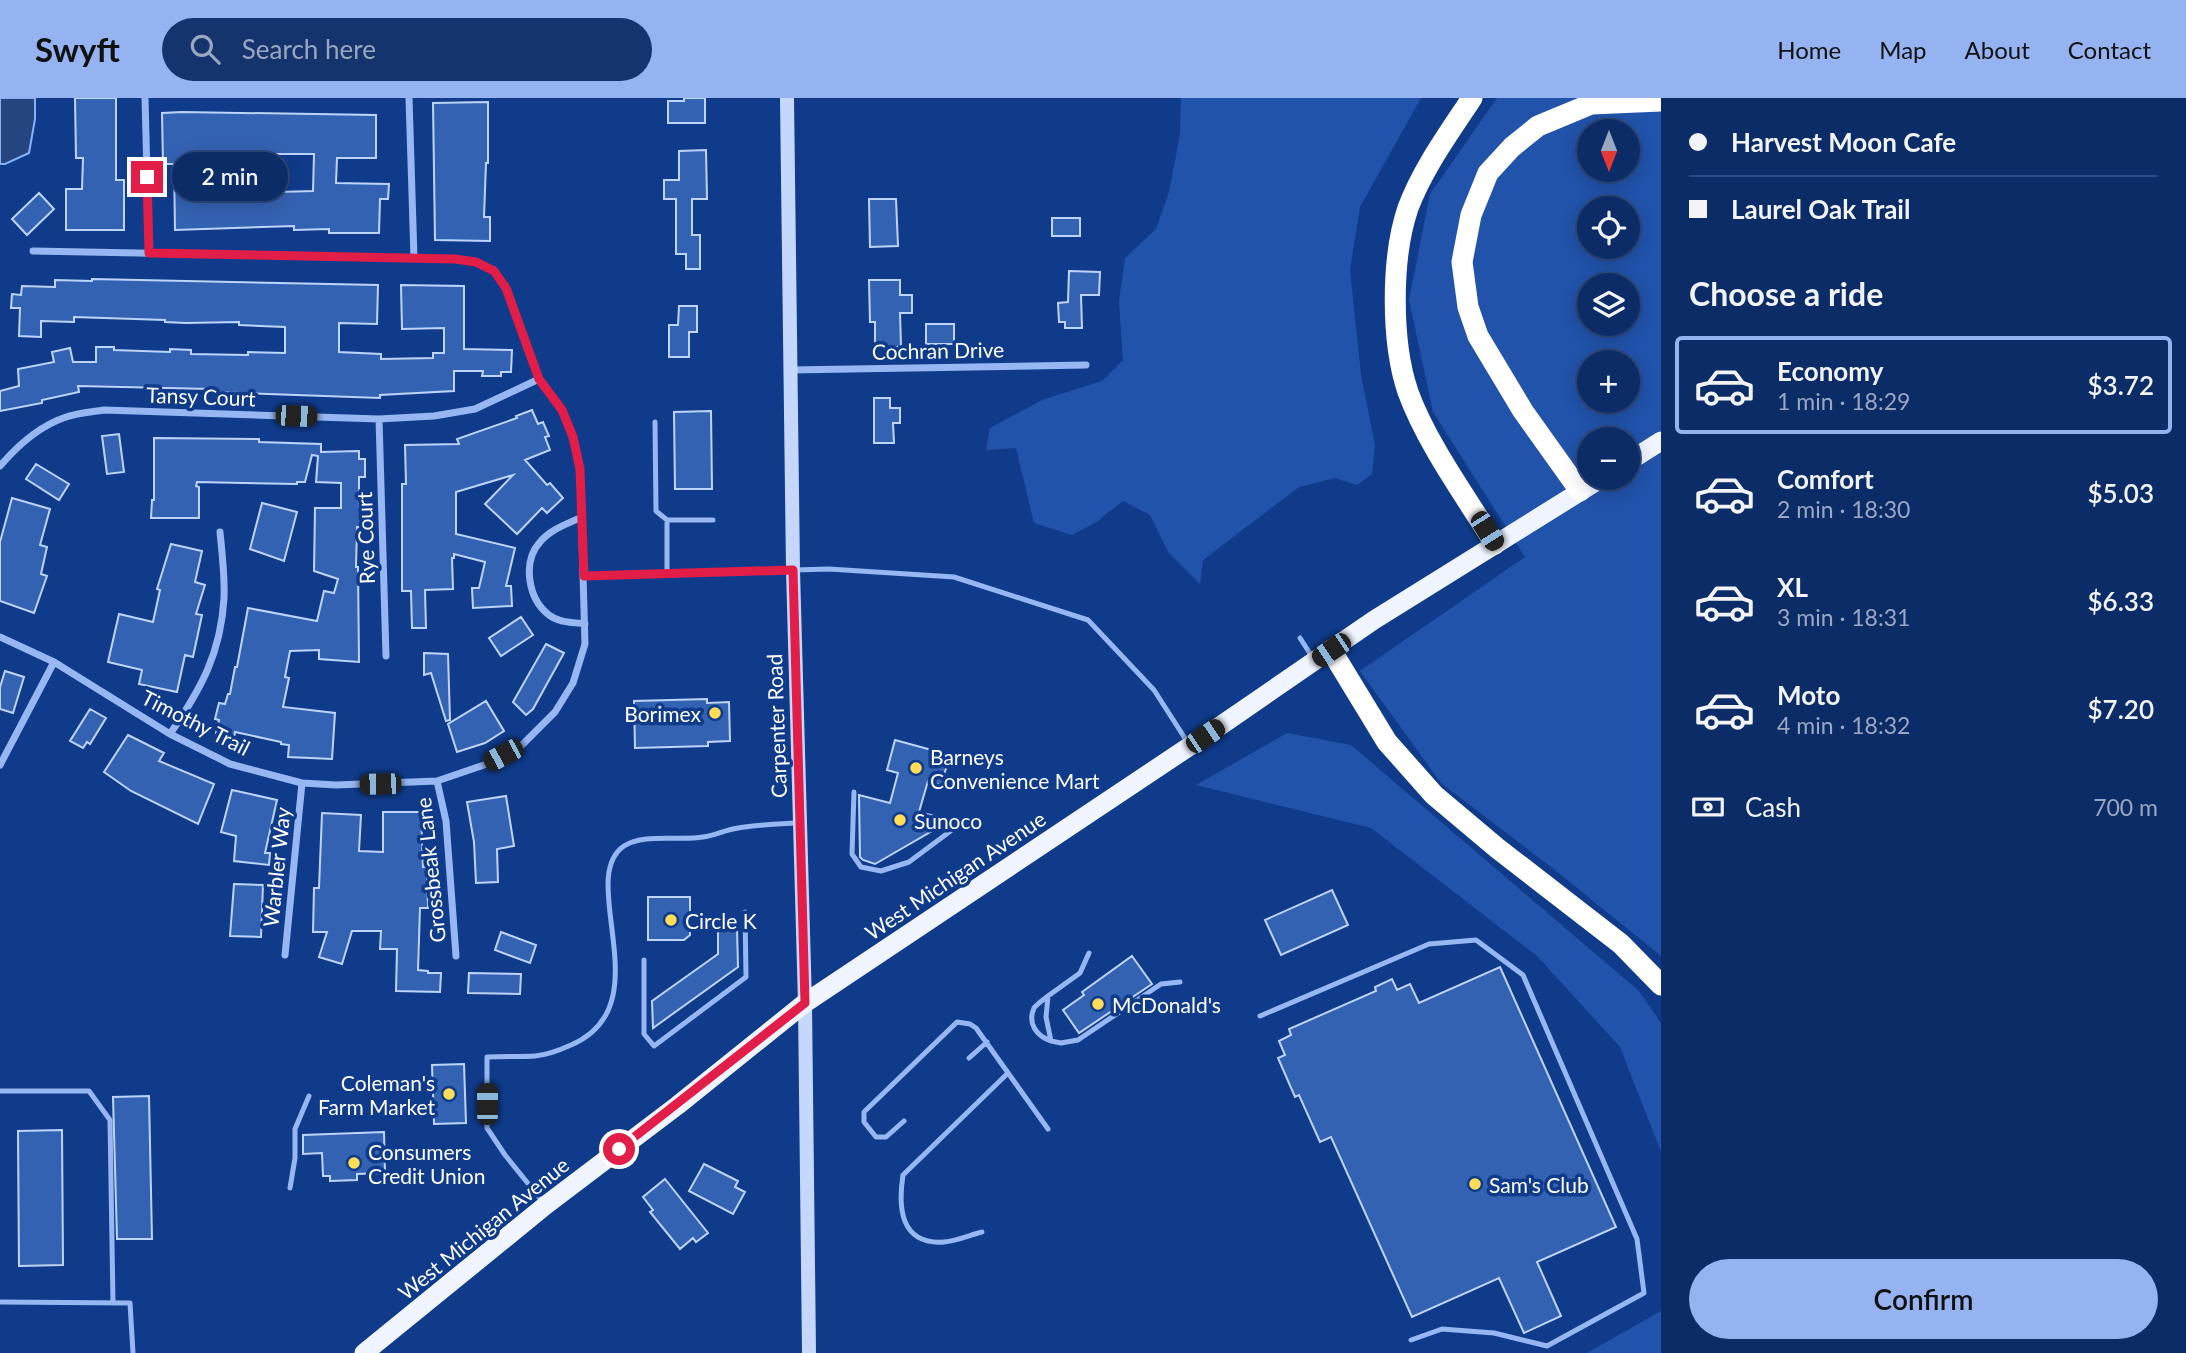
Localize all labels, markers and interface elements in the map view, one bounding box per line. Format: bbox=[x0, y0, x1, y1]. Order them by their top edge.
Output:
search box bbox=[162, 18, 652, 81]
text: Swyft bbox=[35, 29, 120, 69]
icon: search bbox=[186, 30, 224, 68]
text: Search here bbox=[242, 33, 376, 65]
text: Home bbox=[1777, 35, 1841, 64]
text: Map bbox=[1879, 35, 1927, 64]
text: About bbox=[1965, 35, 2030, 64]
text: Contact bbox=[2068, 35, 2151, 64]
north arrow bbox=[1577, 119, 1640, 182]
map controls bbox=[1577, 119, 1640, 490]
text: Harvest Moon Cafe bbox=[1731, 126, 1956, 158]
callout: 2 min bbox=[172, 153, 287, 202]
route end bbox=[131, 161, 163, 193]
text: 2 min bbox=[202, 162, 258, 190]
text: Laurel Oak Trail bbox=[1731, 193, 1910, 225]
button: locate bbox=[1577, 196, 1640, 259]
button: layers bbox=[1577, 273, 1640, 336]
text: Choose a ride bbox=[1689, 274, 1883, 313]
street label: Cochran Drive bbox=[872, 336, 1004, 364]
button: + bbox=[1577, 350, 1640, 413]
icon: car bbox=[1693, 354, 1756, 417]
text: Economy bbox=[1777, 355, 1883, 387]
text: $3.72 bbox=[2088, 369, 2154, 401]
street label: Tansy Court bbox=[146, 382, 257, 410]
text: 1 min · 18:29 bbox=[1777, 387, 1910, 415]
car bbox=[275, 405, 318, 427]
button: − bbox=[1577, 427, 1640, 490]
icon: car bbox=[1693, 462, 1756, 525]
text: Comfort bbox=[1777, 463, 1874, 495]
text: $5.03 bbox=[2088, 477, 2154, 509]
street label: Rye Court bbox=[351, 491, 379, 585]
text: 2 min · 18:30 bbox=[1777, 495, 1910, 523]
car bbox=[1467, 508, 1508, 554]
icon: car bbox=[1693, 570, 1756, 633]
text: XL bbox=[1777, 571, 1808, 603]
text: $6.33 bbox=[2088, 585, 2154, 617]
text: 3 min · 18:31 bbox=[1777, 603, 1910, 631]
car bbox=[1308, 630, 1355, 670]
street label: Carpenter Road bbox=[761, 653, 791, 799]
icon: car bbox=[1693, 678, 1756, 741]
text: Moto bbox=[1777, 679, 1840, 711]
street label: Timothy Trail bbox=[138, 684, 254, 760]
text: $7.20 bbox=[2088, 693, 2154, 725]
place label: Borimex bbox=[624, 701, 702, 726]
marker: Borimex bbox=[707, 705, 723, 721]
text: 4 min · 18:32 bbox=[1777, 711, 1910, 739]
car bbox=[1182, 716, 1229, 756]
car bbox=[480, 736, 527, 774]
place label: Barneys Convenience Mart bbox=[930, 744, 1100, 793]
marker: Barneys Convenience Mart bbox=[908, 760, 924, 776]
car bbox=[359, 773, 402, 795]
icon: cash bbox=[1689, 788, 1727, 826]
text: Cash bbox=[1745, 791, 1801, 823]
text: 700 m bbox=[2093, 793, 2158, 821]
street label: Grossbeak Lane bbox=[410, 796, 450, 944]
street label: West Michigan Avenue bbox=[860, 805, 1050, 945]
street label: Warbler Way bbox=[257, 806, 295, 928]
place label: Sunoco bbox=[914, 808, 982, 833]
marker: Sunoco bbox=[892, 812, 908, 828]
place label: Circle K bbox=[685, 908, 757, 933]
marker: Circle K bbox=[663, 912, 679, 928]
place label: McDonald's bbox=[1112, 992, 1221, 1017]
marker: McDonald's bbox=[1090, 996, 1106, 1012]
place label: Coleman's Farm Market bbox=[318, 1070, 435, 1119]
car bbox=[477, 1083, 498, 1125]
marker: Coleman's Farm Market bbox=[441, 1086, 457, 1102]
route start bbox=[603, 1133, 635, 1165]
place label: Consumers Credit Union bbox=[368, 1139, 485, 1188]
street label: West Michigan Avenue bbox=[393, 1152, 573, 1304]
marker: Consumers Credit Union bbox=[346, 1155, 362, 1171]
place label: Sam's Club bbox=[1489, 1172, 1589, 1197]
marker: Sam's Club bbox=[1467, 1176, 1483, 1192]
button: Confirm bbox=[1689, 1259, 2158, 1339]

